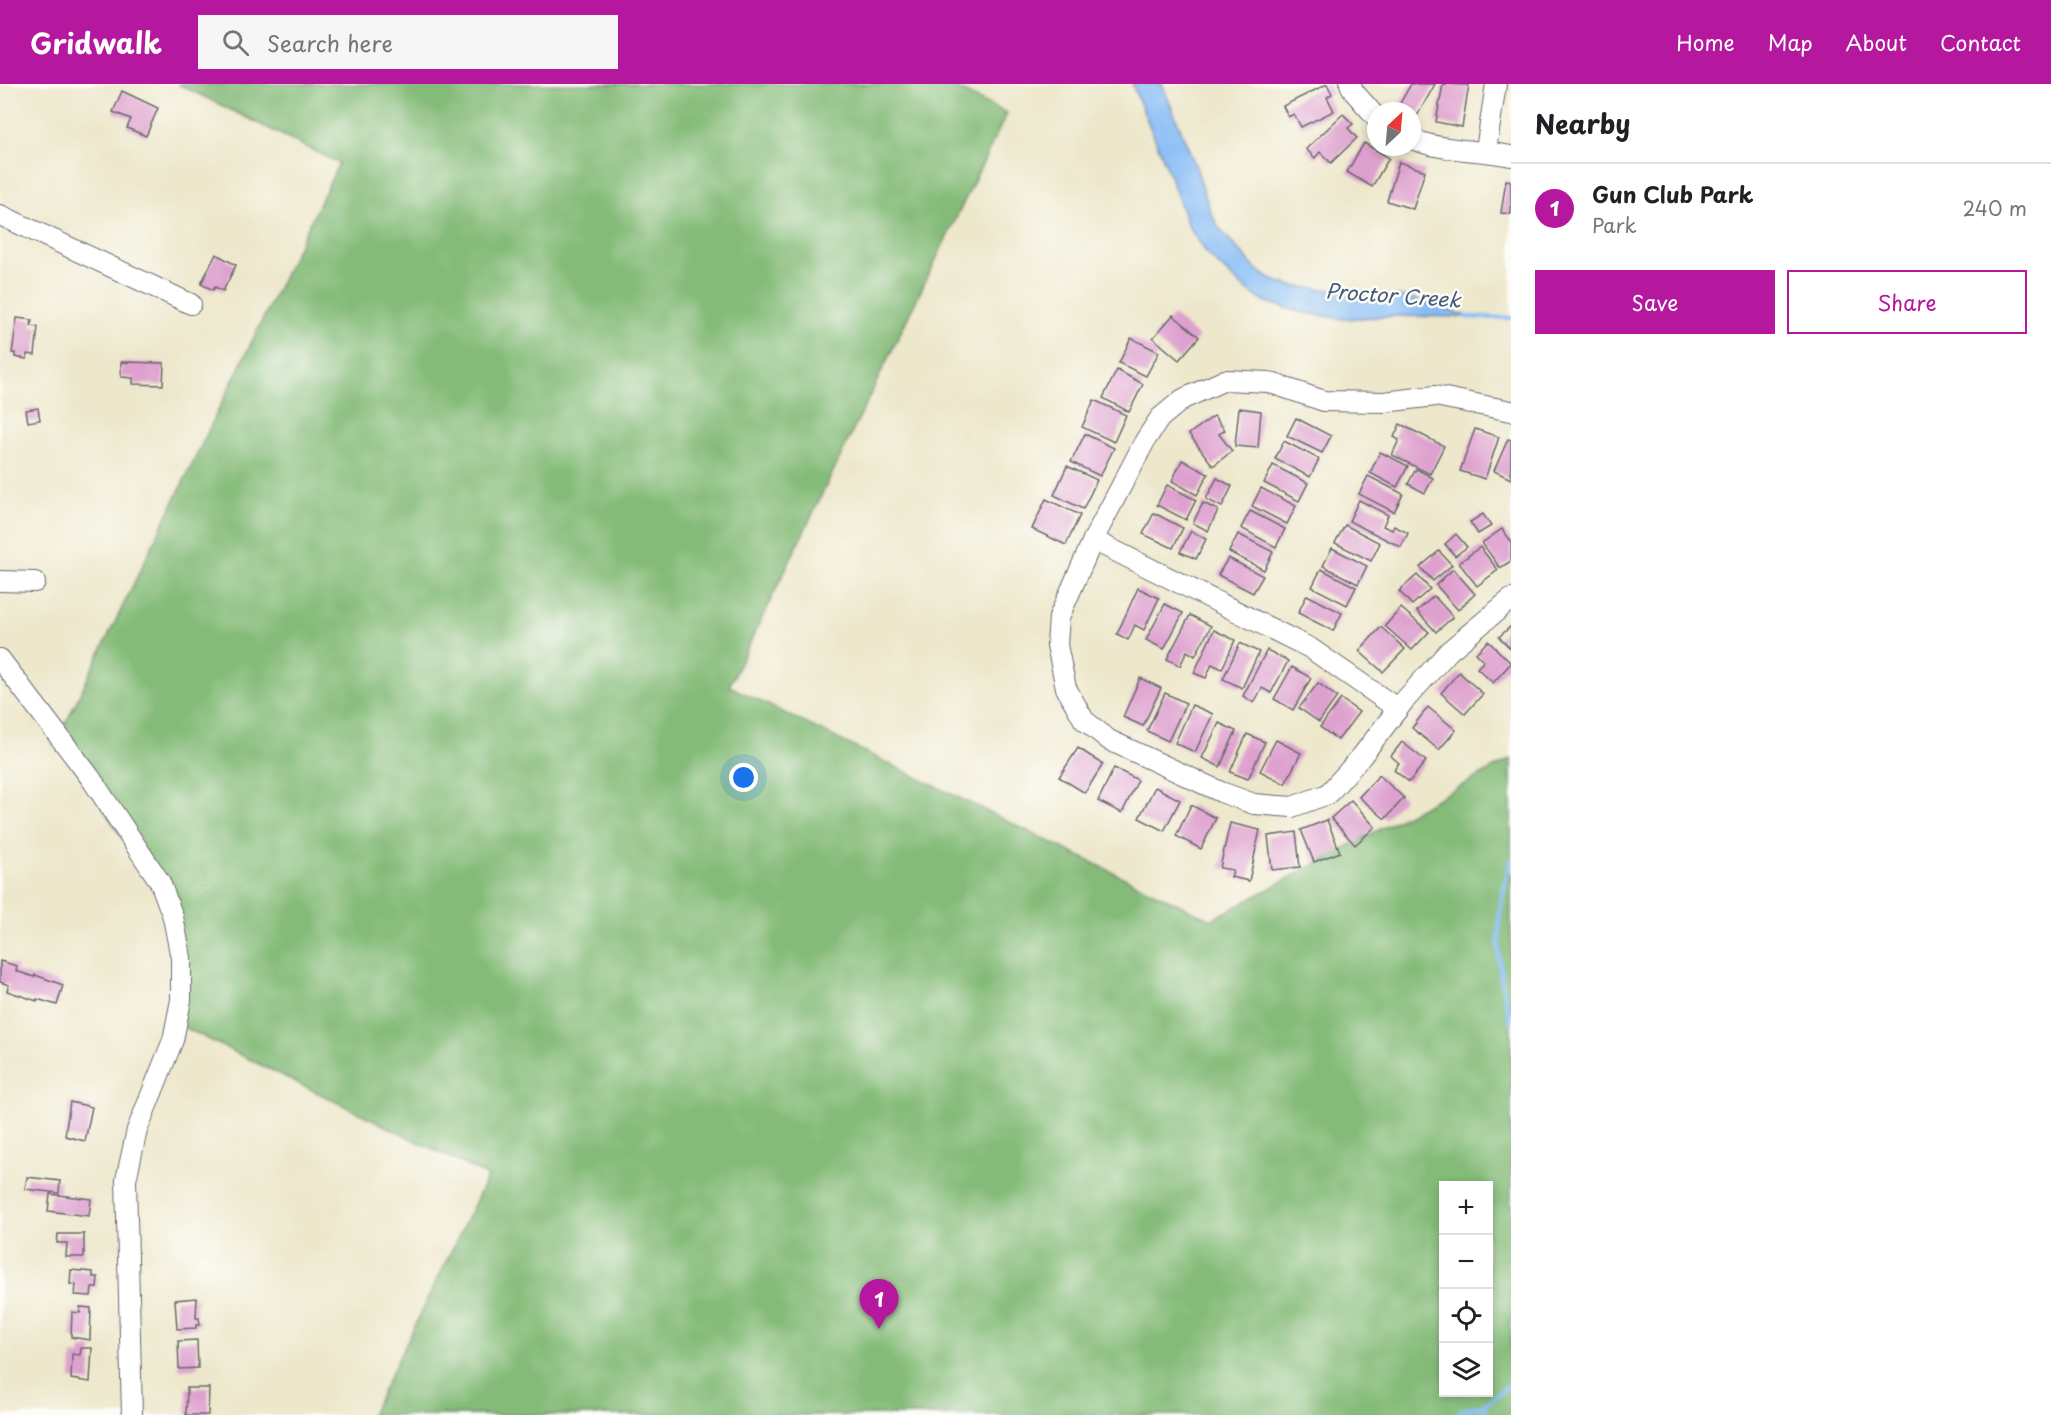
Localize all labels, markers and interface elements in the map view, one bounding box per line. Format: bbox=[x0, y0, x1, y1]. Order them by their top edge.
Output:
search box bbox=[198, 15, 618, 69]
text: Gridwalk bbox=[30, 21, 162, 64]
icon: search bbox=[219, 26, 252, 59]
text: Search here bbox=[267, 26, 393, 59]
text: Home bbox=[1676, 26, 1735, 58]
text: Map bbox=[1768, 26, 1813, 58]
text: About bbox=[1846, 26, 1907, 58]
text: Contact bbox=[1940, 26, 2021, 58]
north arrow bbox=[1367, 102, 1421, 156]
text: Nearby bbox=[1535, 104, 1630, 143]
text: Gun Club Park bbox=[1592, 177, 1753, 210]
text: 1 bbox=[1550, 193, 1559, 223]
text: 240 m bbox=[1962, 193, 2027, 223]
text: Park bbox=[1592, 210, 1637, 240]
button: Save bbox=[1535, 270, 1775, 334]
button: Share bbox=[1787, 270, 2027, 334]
water label: Proctor Creek bbox=[1324, 275, 1462, 315]
your location bbox=[729, 763, 758, 792]
map controls bbox=[1439, 1181, 1493, 1397]
button: + bbox=[1439, 1181, 1493, 1235]
button: − bbox=[1439, 1235, 1493, 1289]
pin: 1 bbox=[860, 1280, 898, 1329]
button: locate bbox=[1439, 1289, 1493, 1343]
button: layers bbox=[1439, 1343, 1493, 1397]

